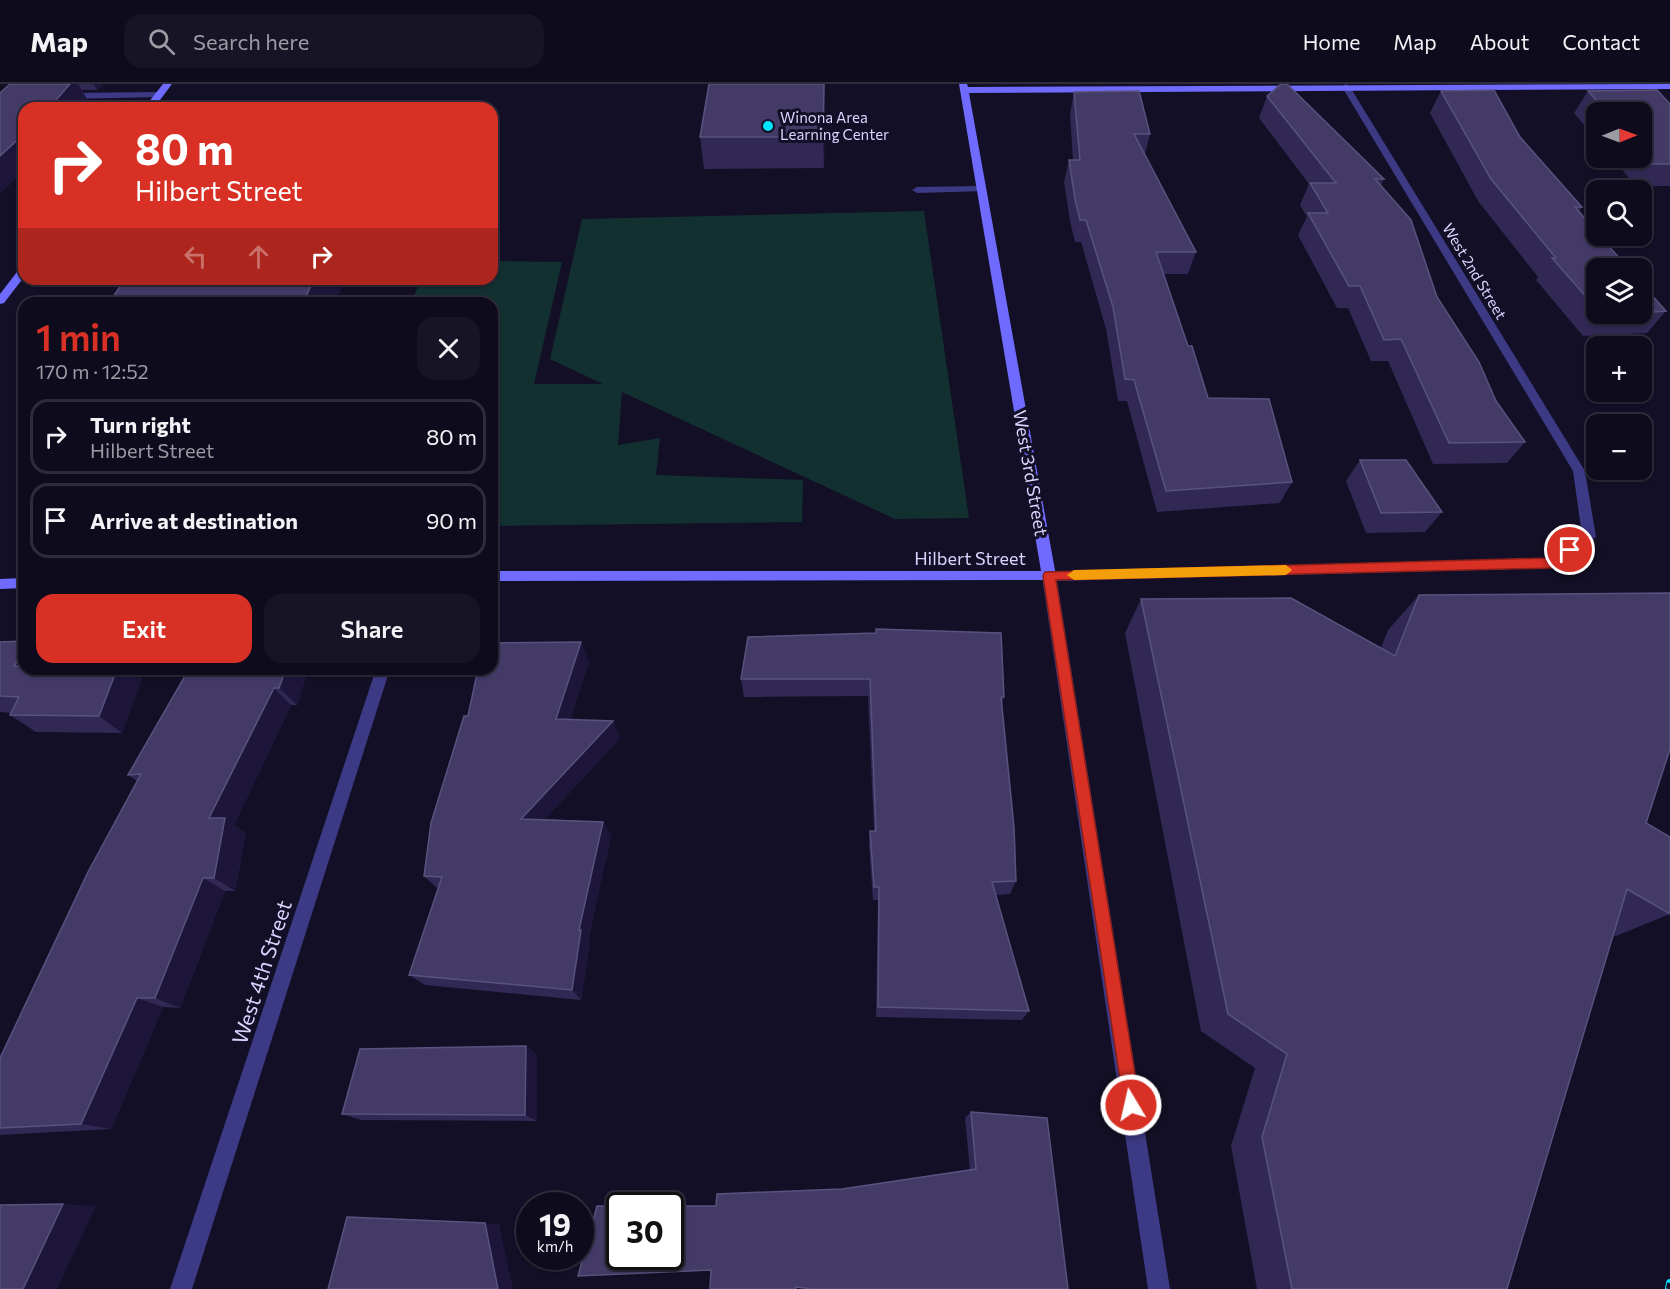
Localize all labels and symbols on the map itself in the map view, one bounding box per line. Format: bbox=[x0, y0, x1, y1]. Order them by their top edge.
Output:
north arrow bbox=[1586, 102, 1652, 168]
place label: Winona Area Learning Center bbox=[780, 108, 889, 143]
marker: Winona Area Learning Center bbox=[761, 119, 775, 133]
street label: West 2nd Street bbox=[1439, 220, 1511, 322]
street label: West 3rd Street bbox=[1009, 408, 1053, 538]
pin bbox=[1544, 524, 1595, 575]
street label: Hilbert Street bbox=[914, 547, 1026, 569]
street label: West 4th Street bbox=[226, 897, 296, 1047]
position arrow bbox=[1099, 1073, 1163, 1137]
speed limit sign: 30 bbox=[606, 1192, 684, 1270]

